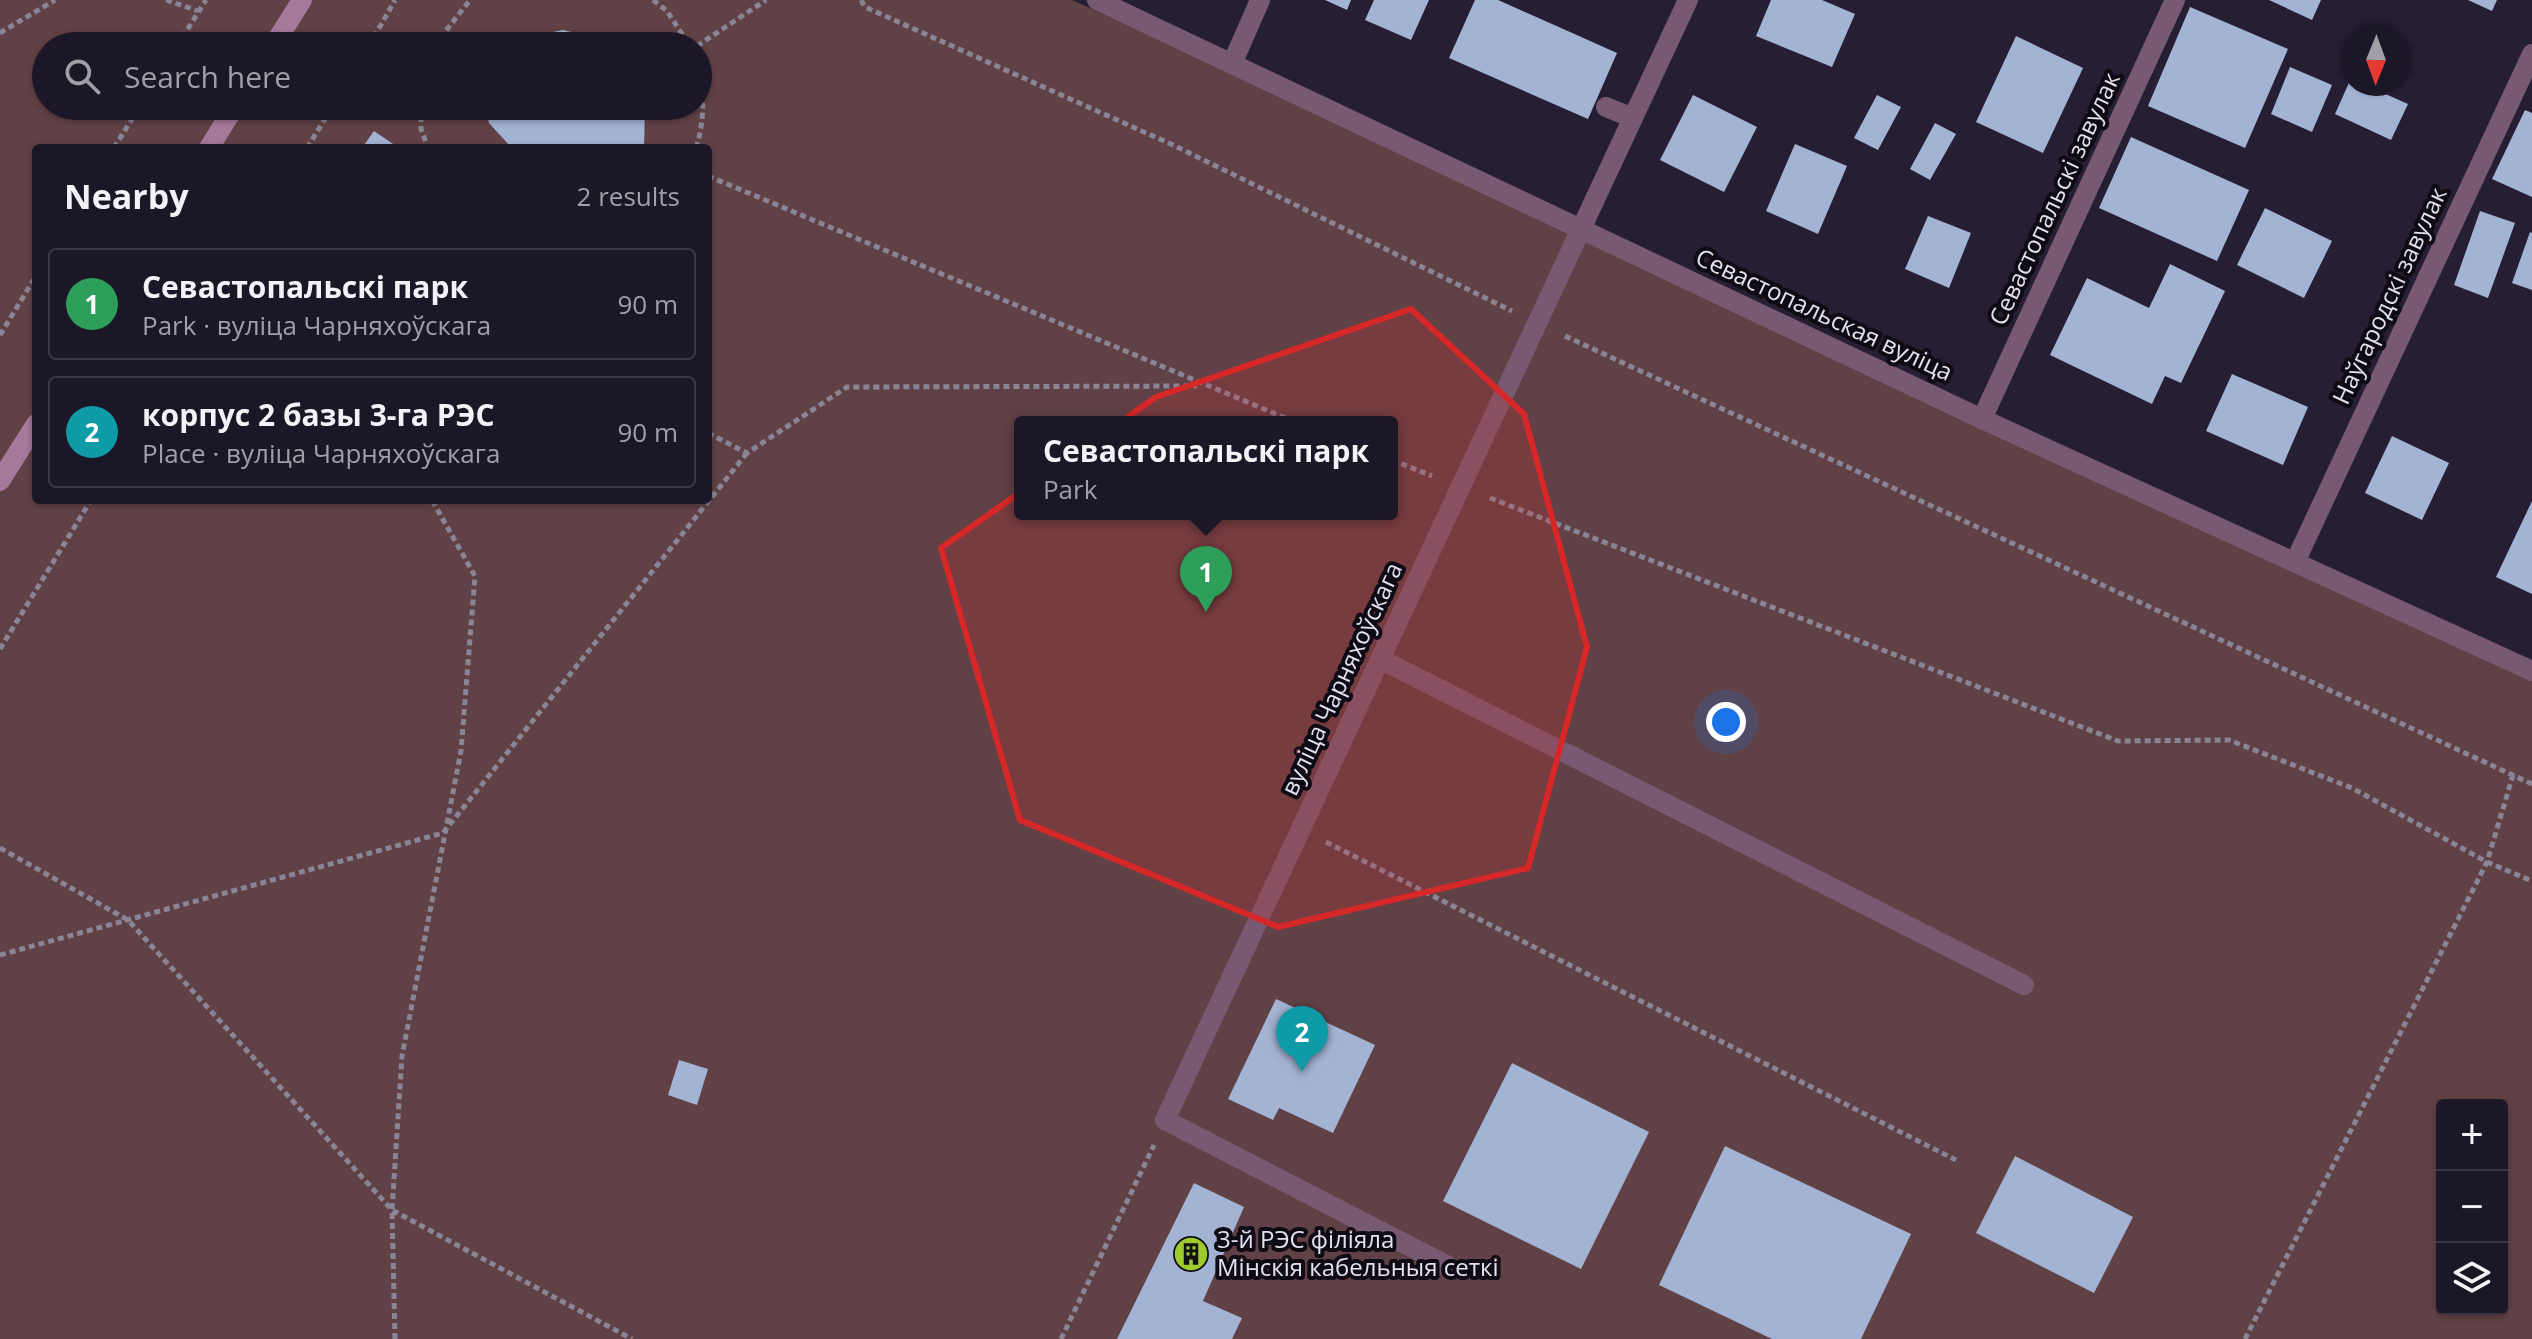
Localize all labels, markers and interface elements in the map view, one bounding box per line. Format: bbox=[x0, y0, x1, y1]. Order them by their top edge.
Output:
north arrow bbox=[2340, 24, 2412, 96]
search box bbox=[32, 32, 712, 120]
icon: search bbox=[60, 54, 104, 98]
text: Search here bbox=[124, 56, 291, 97]
street label: Севастопальскі завулак bbox=[1980, 66, 2127, 330]
text: Nearby bbox=[64, 173, 189, 219]
text: 2 results bbox=[577, 178, 680, 214]
street label: Наўгародскі завулак bbox=[2324, 181, 2454, 409]
street label: Севастопальская вуліца bbox=[1691, 240, 1958, 388]
text: Севастопальскі парк bbox=[142, 266, 468, 307]
text: 1 bbox=[85, 286, 99, 322]
text: 90 m bbox=[617, 286, 678, 322]
text: Park · вуліца Чарняхоўскага bbox=[142, 307, 491, 343]
text: корпус 2 базы 3-га РЭС bbox=[142, 394, 495, 435]
text: 2 bbox=[85, 414, 99, 450]
text: 90 m bbox=[617, 414, 678, 450]
popup bbox=[1014, 416, 1398, 520]
text: Севастопальскі парк bbox=[1043, 430, 1369, 471]
text: Place · вуліца Чарняхоўскага bbox=[142, 435, 500, 471]
text: Park bbox=[1043, 471, 1097, 507]
pin: 1 bbox=[1180, 546, 1232, 612]
street label: вуліца Чарняхоўскага bbox=[1272, 557, 1409, 800]
your location bbox=[1706, 702, 1746, 742]
pin: 2 bbox=[1276, 1006, 1328, 1072]
map controls bbox=[2436, 1099, 2508, 1315]
button: + bbox=[2436, 1099, 2508, 1171]
button: − bbox=[2436, 1171, 2508, 1243]
place label: 3-й РЭС філіяла Мінскія кабельныя сеткі bbox=[1217, 1222, 1499, 1283]
building icon: 3-й РЭС філіяла Мінскія кабельныя сеткі bbox=[1172, 1235, 1210, 1273]
button: layers bbox=[2436, 1243, 2508, 1315]

